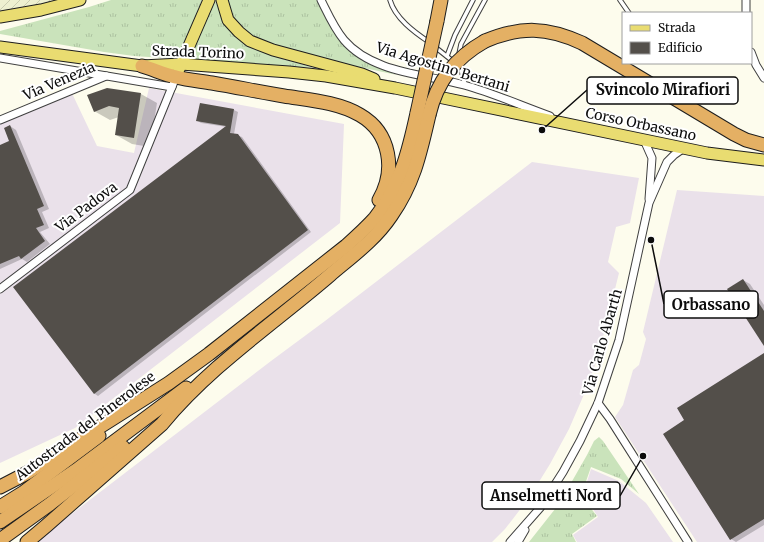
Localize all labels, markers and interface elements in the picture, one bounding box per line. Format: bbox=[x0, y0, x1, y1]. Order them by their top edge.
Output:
legend bbox=[622, 12, 752, 64]
text: Strada bbox=[658, 20, 696, 35]
street label: Via Agostino Bertani bbox=[373, 38, 512, 96]
text: Edificio bbox=[658, 40, 702, 55]
street label: Strada Torino bbox=[151, 41, 245, 63]
street label: Via Venezia bbox=[19, 58, 98, 105]
callout: Svincolo Mirafiori bbox=[587, 77, 738, 104]
text: Svincolo Mirafiori bbox=[596, 80, 730, 99]
street label: Corso Orbassano bbox=[584, 103, 698, 145]
street label: Via Padova bbox=[51, 178, 121, 237]
street label: Via Carlo Abarth bbox=[578, 287, 626, 398]
callout: Orbassano bbox=[664, 291, 758, 318]
text: Orbassano bbox=[672, 295, 750, 314]
street label: Autostrada del Pinerolese bbox=[11, 367, 159, 485]
callout: Anselmetti Nord bbox=[482, 482, 620, 509]
text: Anselmetti Nord bbox=[489, 486, 612, 505]

